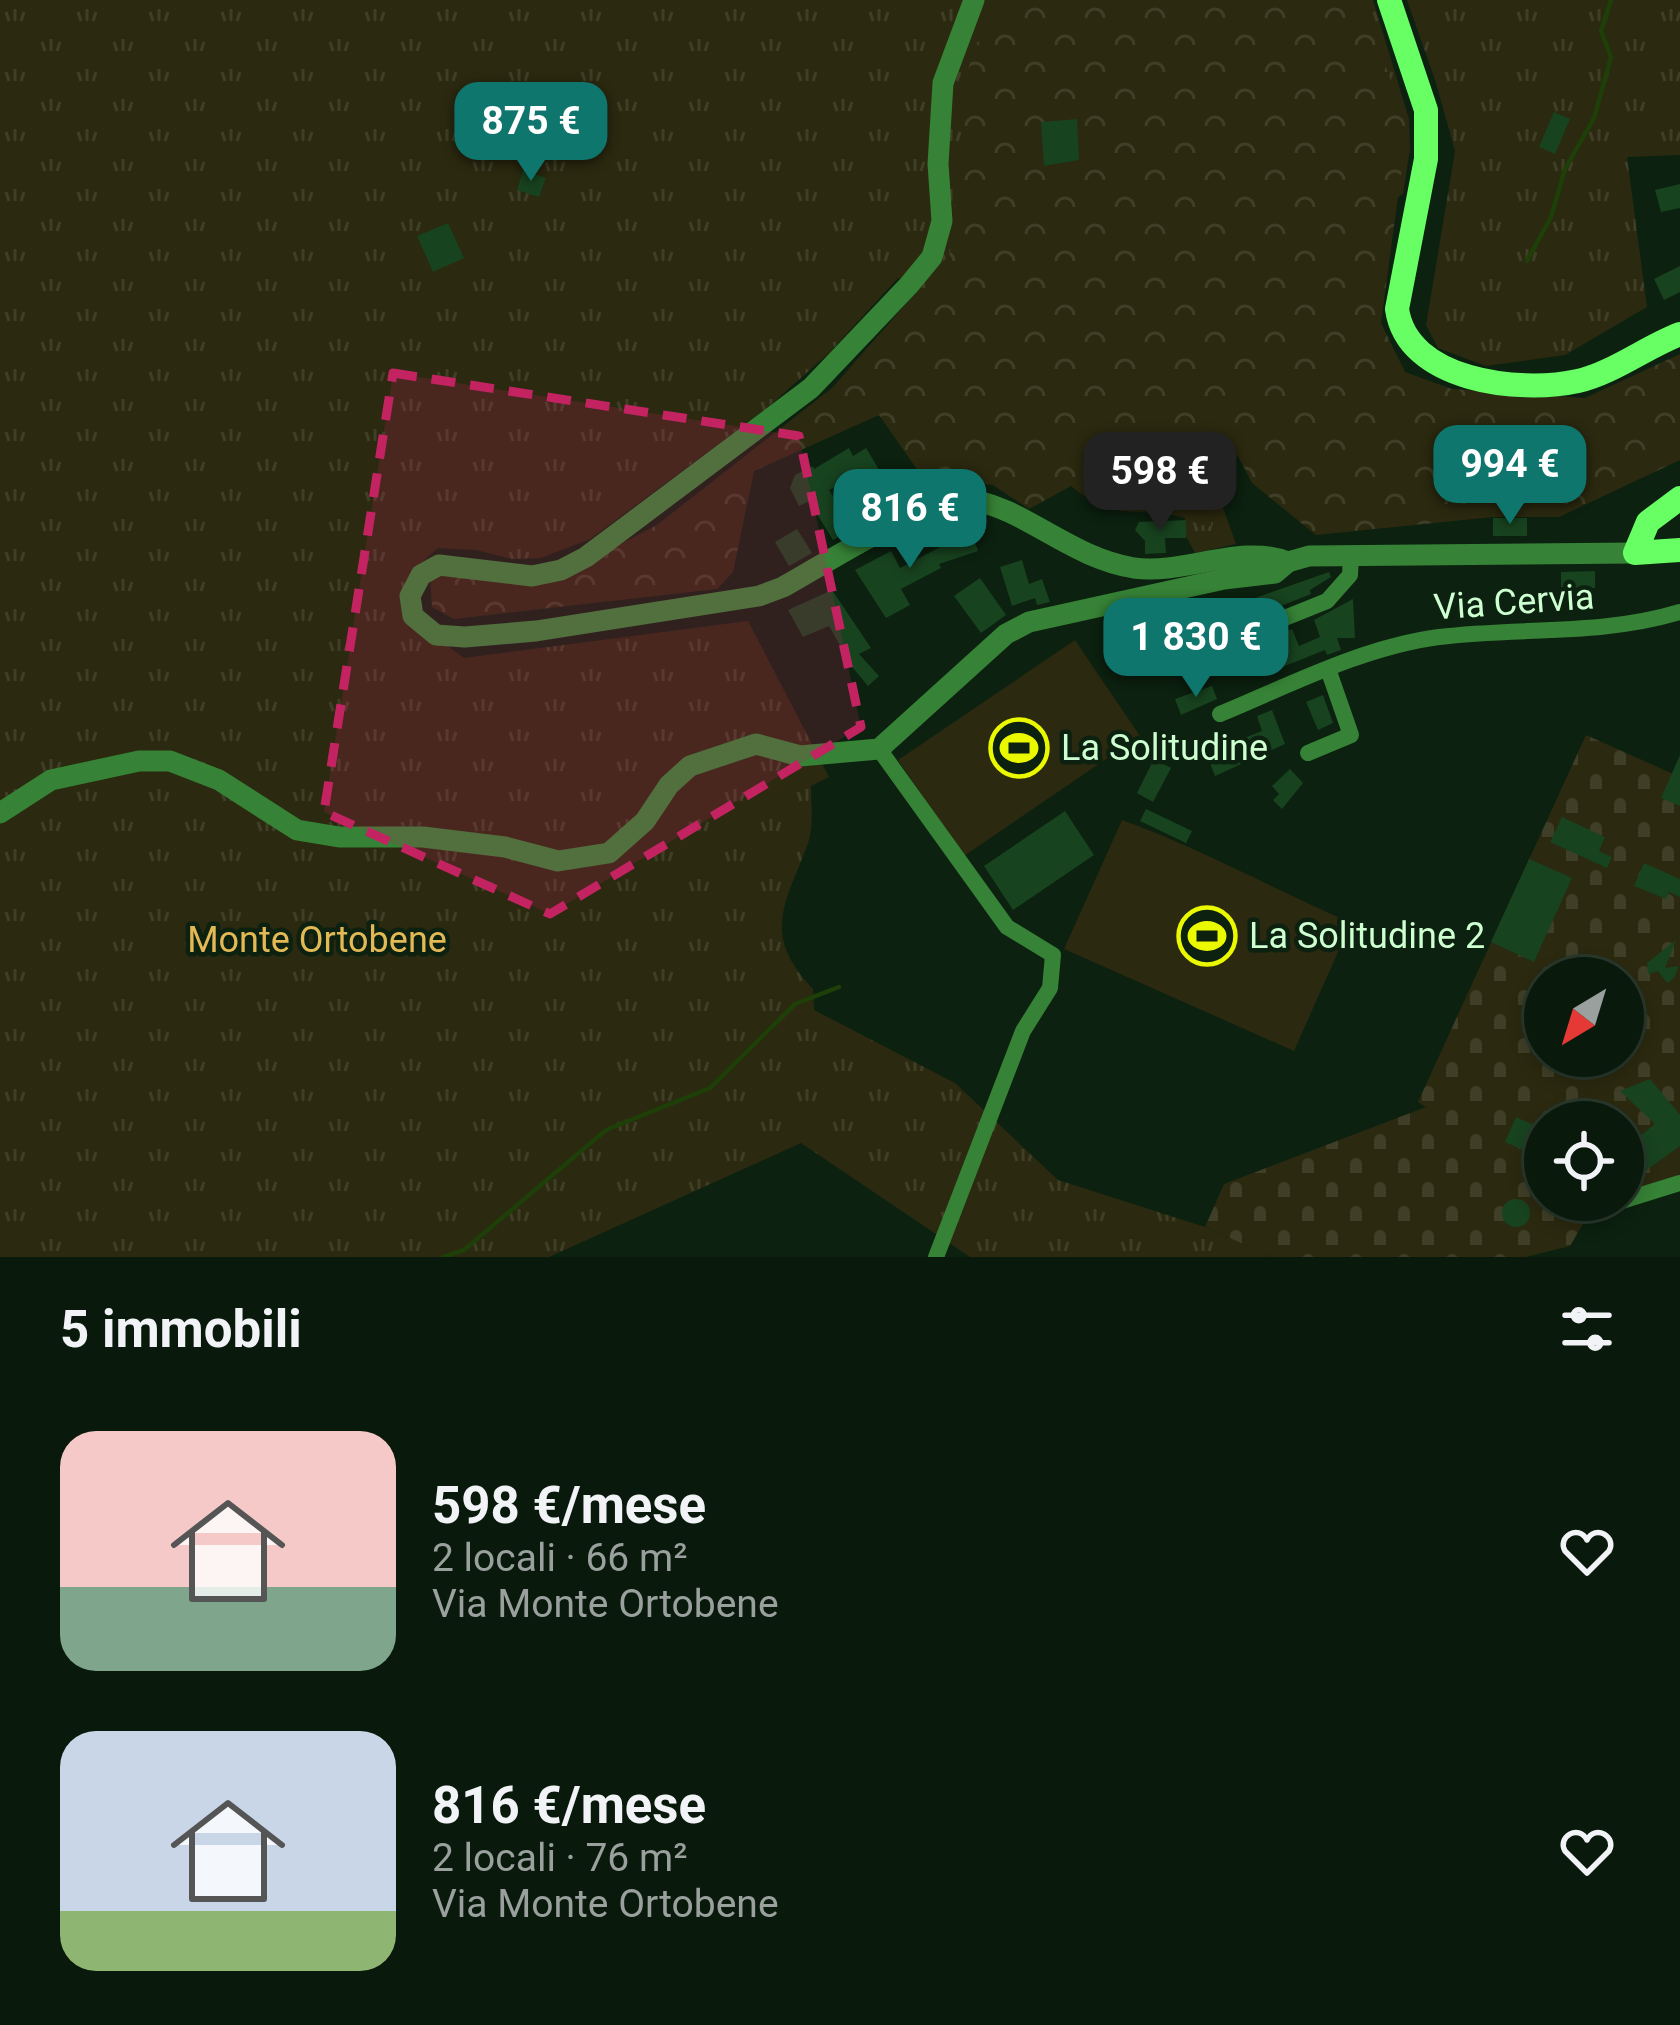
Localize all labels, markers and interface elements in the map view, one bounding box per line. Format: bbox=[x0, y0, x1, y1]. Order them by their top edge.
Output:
pin: 875 € bbox=[447, 82, 615, 184]
text: 875 € bbox=[481, 98, 581, 144]
pin: 994 € bbox=[1426, 425, 1594, 527]
pin: 598 € bbox=[1076, 432, 1244, 534]
text: 994 € bbox=[1460, 441, 1560, 487]
text: 598 € bbox=[1110, 448, 1210, 494]
pin: 816 € bbox=[826, 469, 994, 571]
text: 816 € bbox=[860, 485, 960, 531]
street label: Via Cervia bbox=[1432, 575, 1596, 629]
pin: 1 830 € bbox=[1085, 598, 1307, 700]
text: 1 830 € bbox=[1130, 614, 1262, 660]
sports icon: La Solitudine bbox=[988, 717, 1050, 779]
place label: La Solitudine bbox=[1061, 727, 1268, 769]
sports icon: La Solitudine 2 bbox=[1176, 905, 1238, 967]
place label: La Solitudine 2 bbox=[1249, 915, 1485, 957]
park label: Monte Ortobene bbox=[187, 919, 447, 961]
north arrow bbox=[1524, 957, 1644, 1077]
map controls bbox=[1524, 957, 1644, 1221]
button: locate bbox=[1524, 1101, 1644, 1221]
icon: filters bbox=[1554, 1296, 1620, 1362]
text: 5 immobili bbox=[60, 1300, 302, 1359]
text: 598 €/mese bbox=[432, 1476, 706, 1535]
icon: home bbox=[156, 1479, 300, 1623]
icon: heart bbox=[1554, 1518, 1620, 1584]
text: 2 locali · 66 m² bbox=[432, 1535, 687, 1581]
text: Via Monte Ortobene bbox=[432, 1581, 779, 1627]
text: 816 €/mese bbox=[432, 1776, 706, 1835]
icon: home bbox=[156, 1779, 300, 1923]
icon: heart bbox=[1554, 1818, 1620, 1884]
text: 2 locali · 76 m² bbox=[432, 1835, 687, 1881]
text: Via Monte Ortobene bbox=[432, 1881, 779, 1927]

